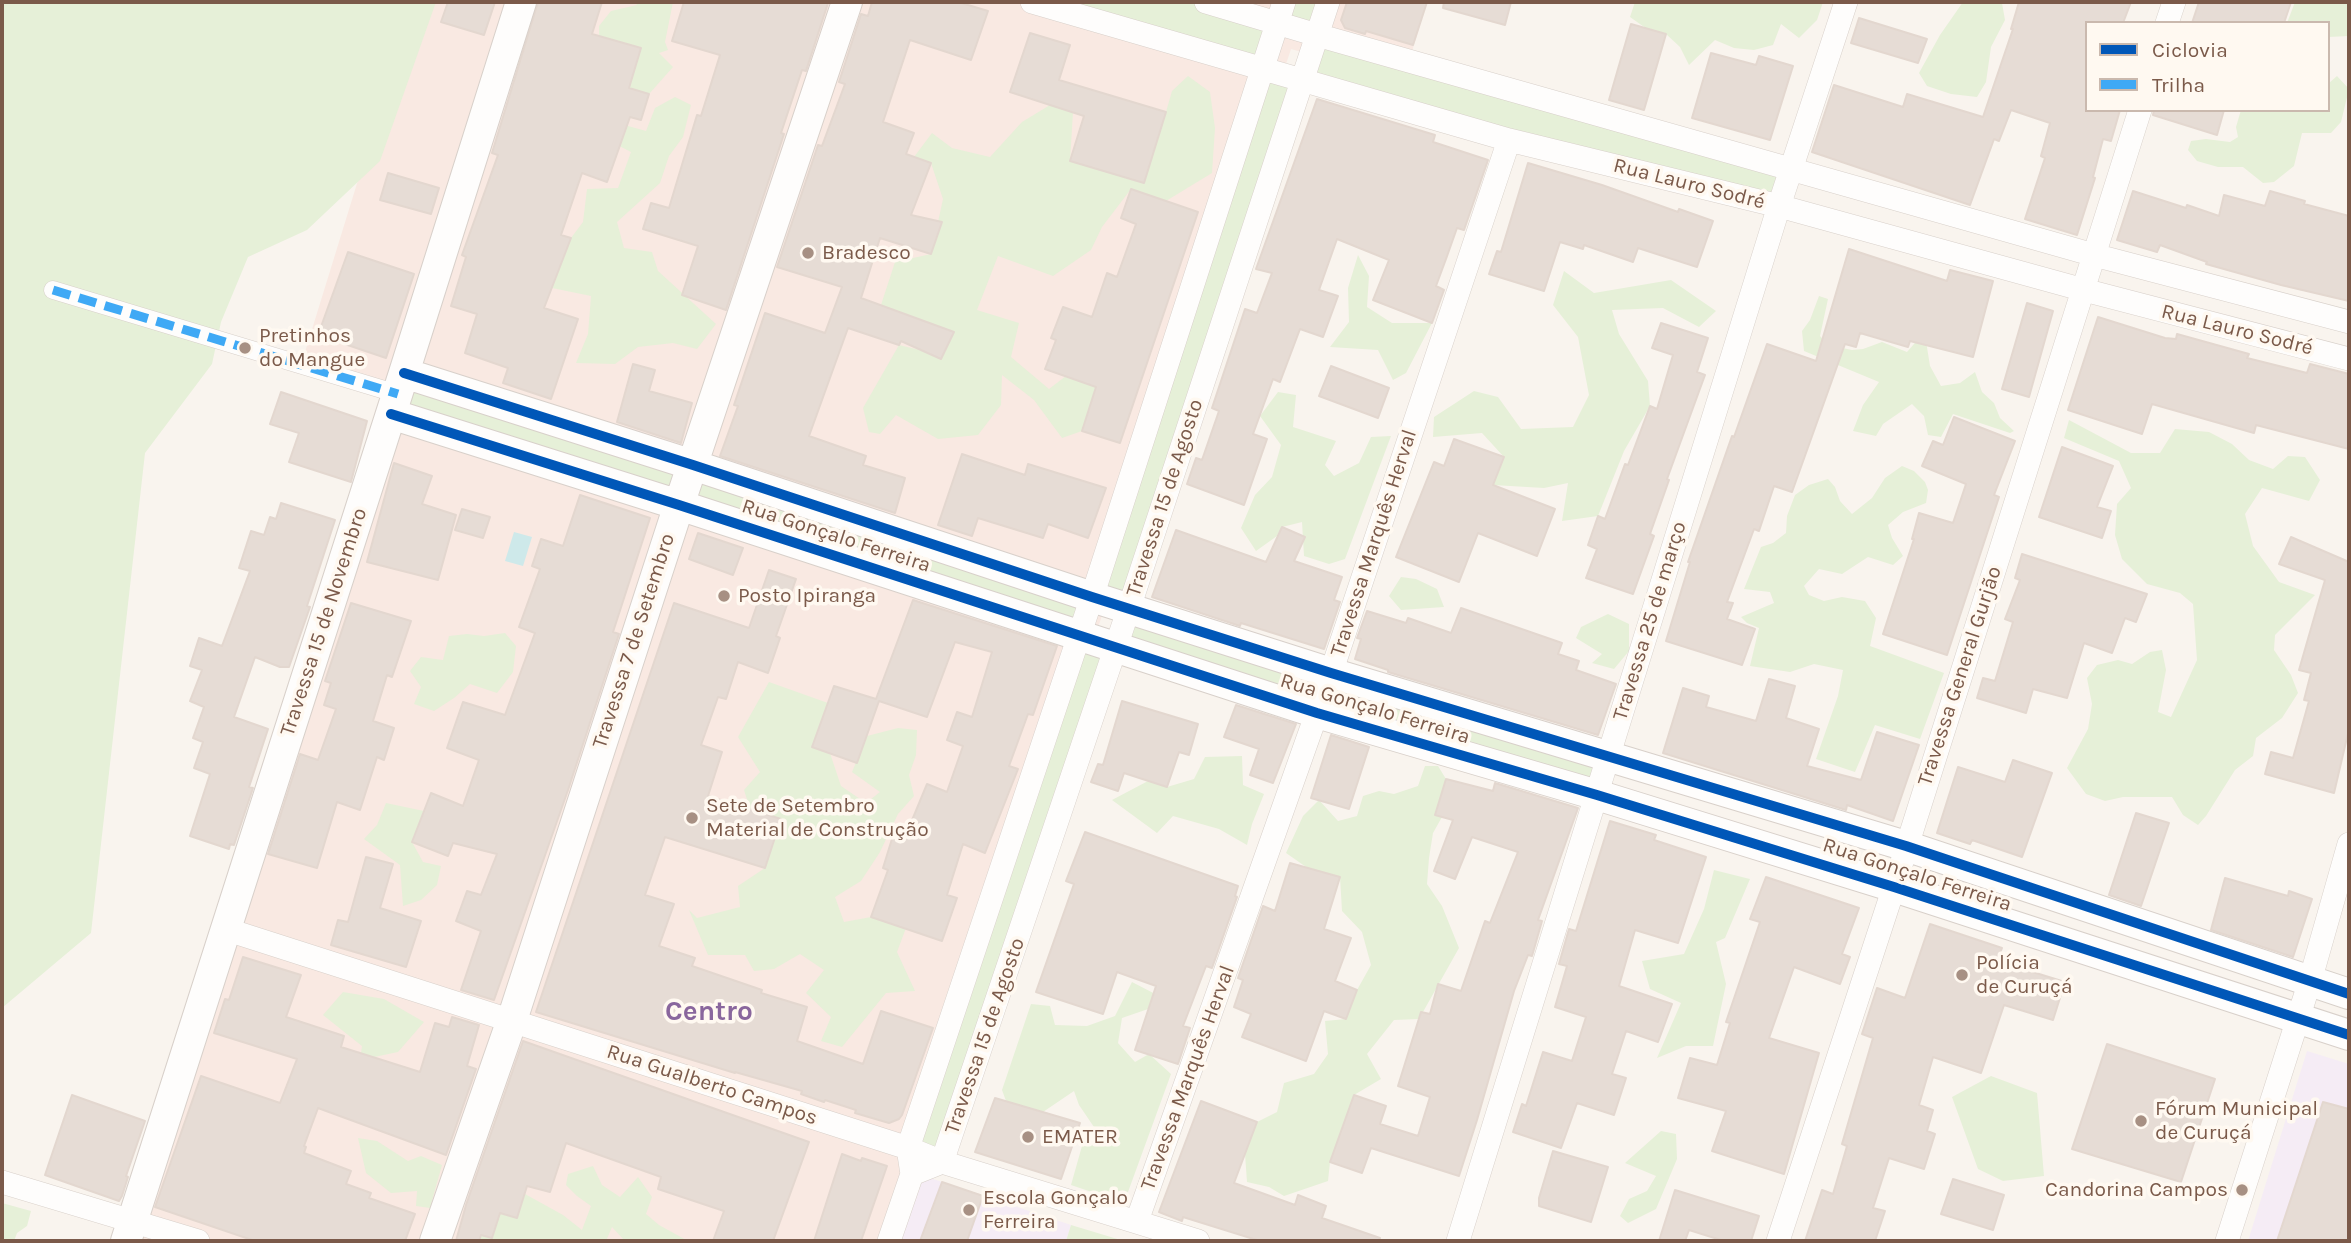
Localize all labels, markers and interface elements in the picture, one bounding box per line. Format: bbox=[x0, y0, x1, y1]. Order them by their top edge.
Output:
legend bbox=[2085, 21, 2330, 112]
text: Ciclovia bbox=[2152, 38, 2228, 62]
text: Trilha bbox=[2152, 73, 2205, 97]
street label: Rua Lauro Sodré bbox=[1611, 153, 1767, 215]
place label: Bradesco bbox=[822, 240, 911, 266]
marker: Bradesco bbox=[800, 245, 816, 261]
street label: Rua Lauro Sodré bbox=[2159, 299, 2315, 361]
place label: Pretinhos do Mangue bbox=[259, 323, 365, 373]
marker: Pretinhos do Mangue bbox=[237, 340, 253, 356]
street label: Travessa 15 de Agosto bbox=[1121, 396, 1209, 600]
street label: Travessa Marquês Herval bbox=[1325, 426, 1423, 660]
street label: Rua Gonçalo Ferreira bbox=[738, 494, 934, 578]
street label: Travessa 15 de Novembro bbox=[275, 505, 373, 739]
street label: Travessa 25 de março bbox=[1608, 519, 1692, 723]
street label: Travessa 7 de Setembro bbox=[587, 530, 681, 752]
street label: Travessa General Gurjão bbox=[1913, 563, 2007, 789]
place label: Posto Ipiranga bbox=[738, 583, 876, 609]
marker: Posto Ipiranga bbox=[716, 588, 732, 604]
street label: Rua Gonçalo Ferreira bbox=[1277, 668, 1473, 750]
place label: Sete de Setembro Material de Construção bbox=[706, 793, 929, 843]
marker: Sete de Setembro Material de Construção bbox=[684, 810, 700, 826]
street label: Rua Gonçalo Ferreira bbox=[1819, 833, 2015, 917]
street label: Travessa 15 de Agosto bbox=[940, 935, 1030, 1137]
place label: Polícia de Curuçá bbox=[1976, 950, 2073, 1000]
street label: Travessa Marquês Herval bbox=[1136, 962, 1240, 1194]
marker: Polícia de Curuçá bbox=[1954, 967, 1970, 983]
district label: Centro bbox=[665, 995, 753, 1029]
street label: Rua Gualberto Campos bbox=[604, 1039, 820, 1131]
place label: Fórum Municipal de Curuçá bbox=[2155, 1096, 2318, 1146]
marker: Fórum Municipal de Curuçá bbox=[2133, 1113, 2149, 1129]
place label: EMATER bbox=[1042, 1124, 1118, 1150]
marker: EMATER bbox=[1020, 1129, 1036, 1145]
place label: Candorina Campos bbox=[2045, 1177, 2228, 1203]
marker: Candorina Campos bbox=[2234, 1182, 2250, 1198]
place label: Escola Gonçalo Ferreira bbox=[983, 1185, 1128, 1235]
marker: Escola Gonçalo Ferreira bbox=[961, 1202, 977, 1218]

